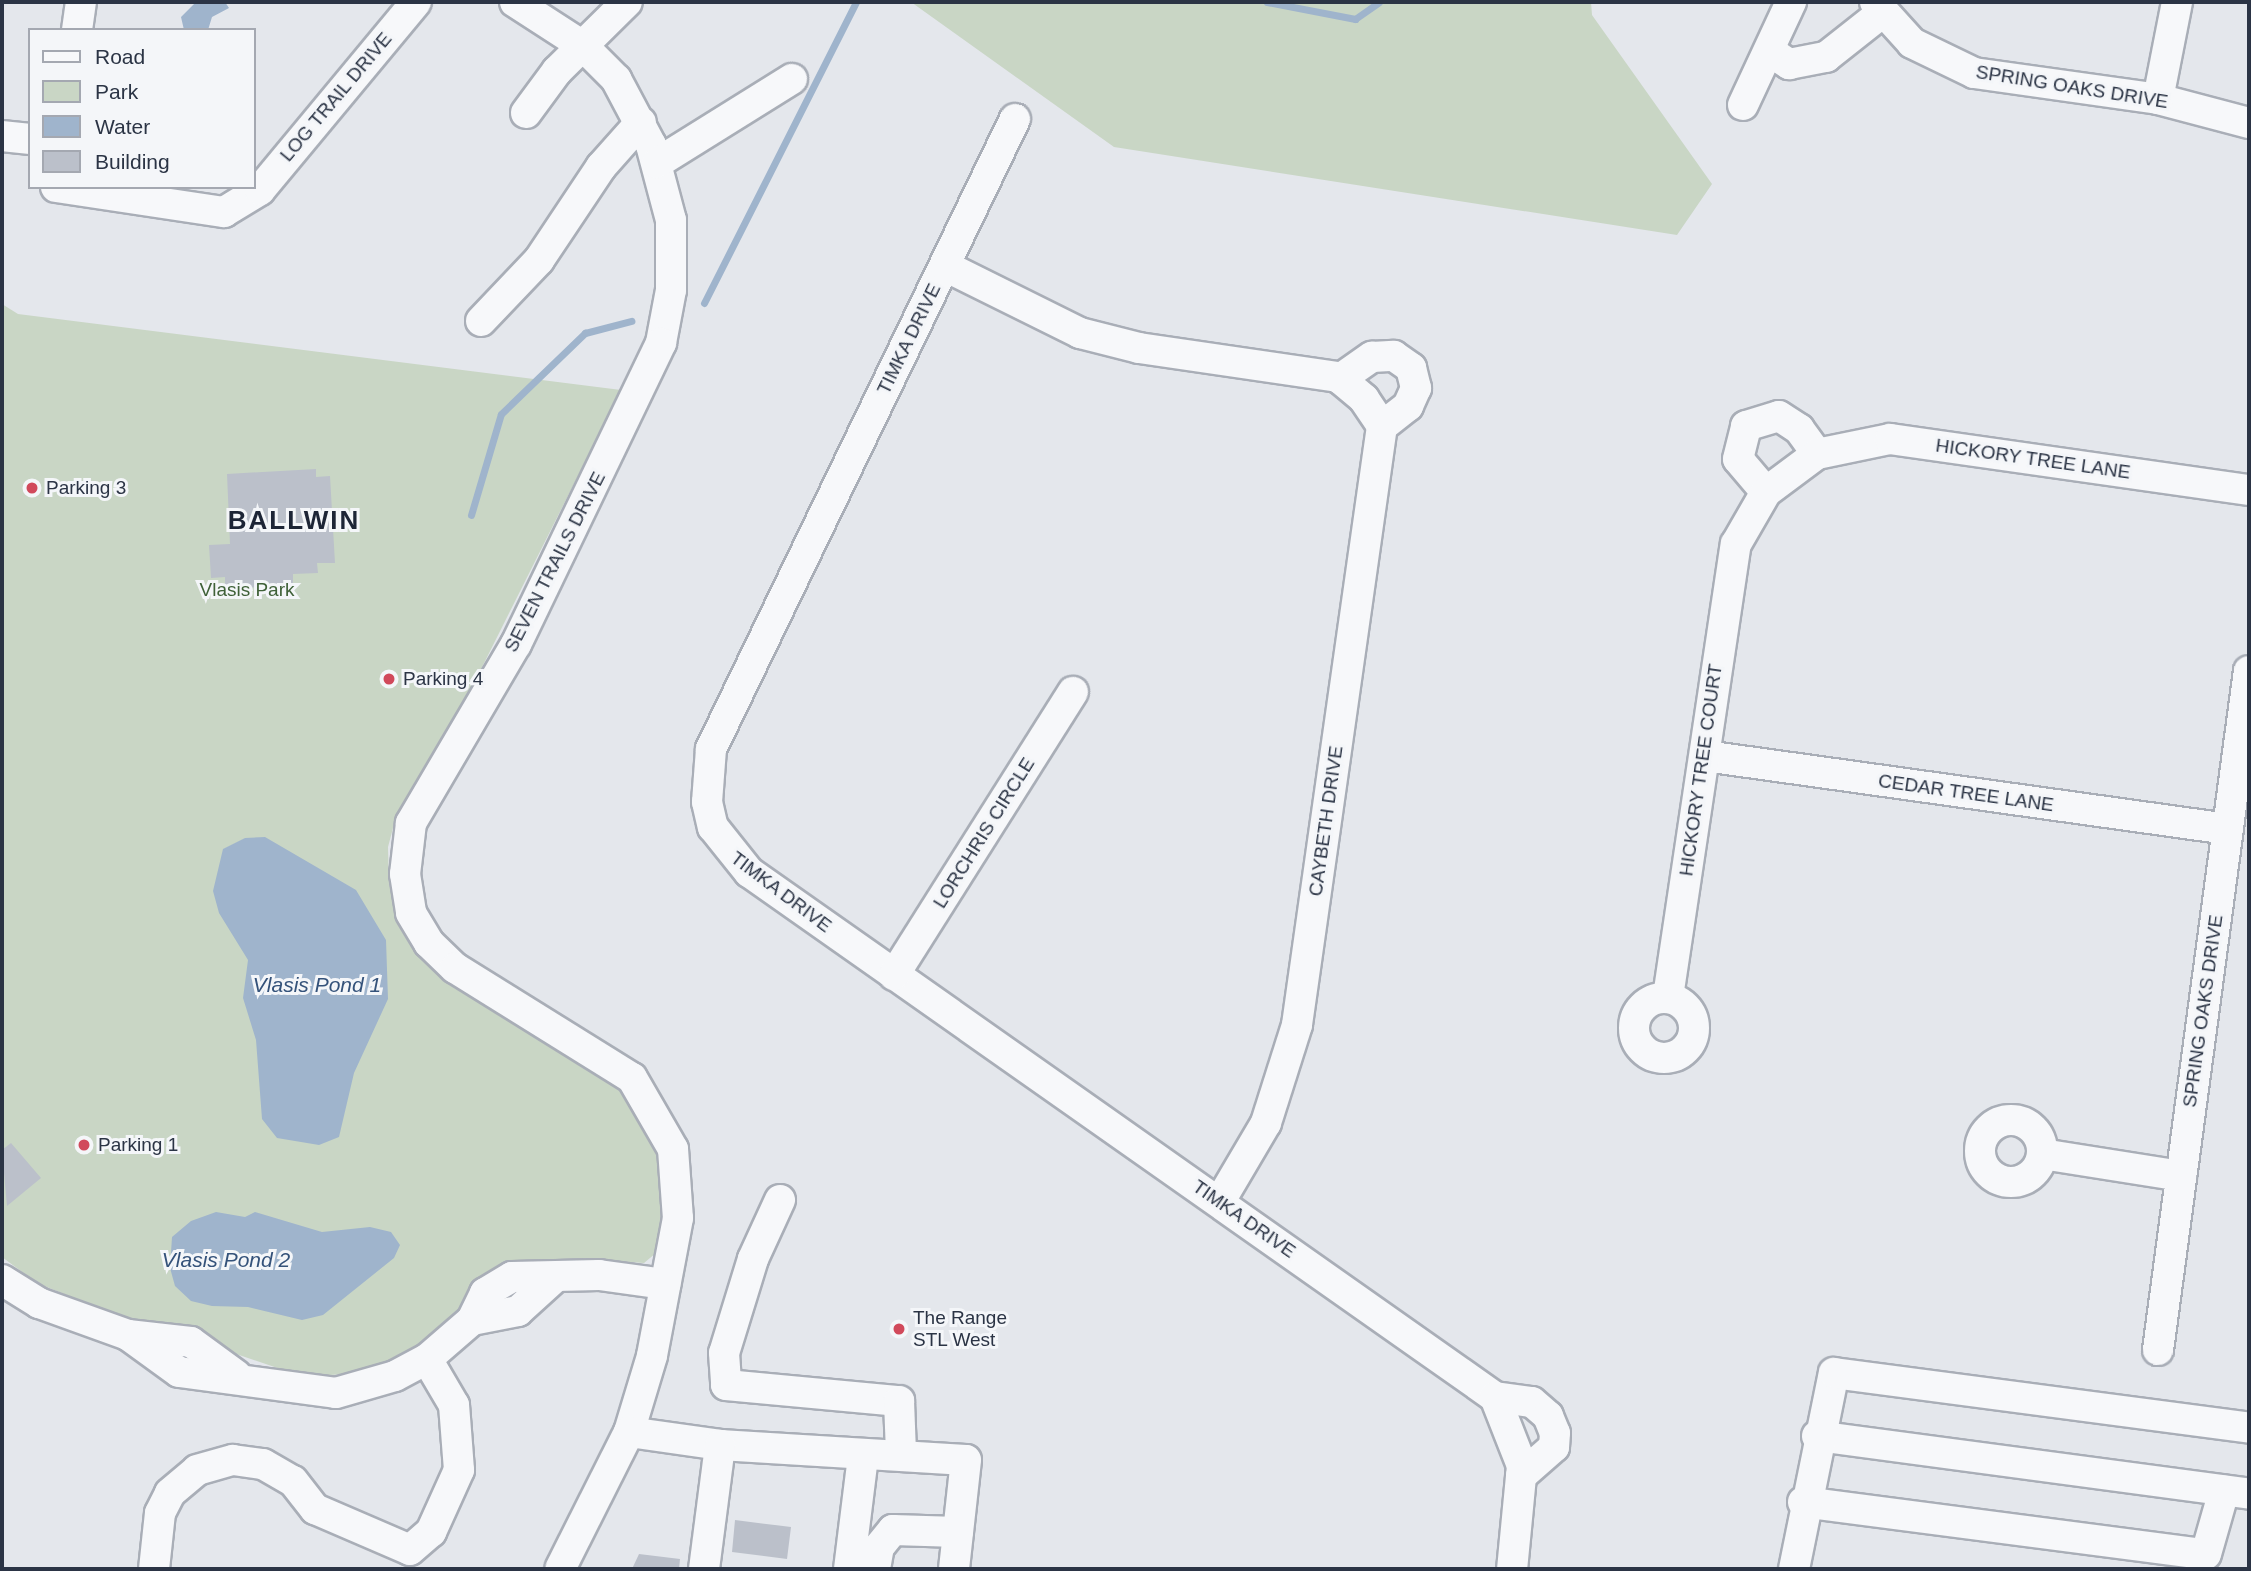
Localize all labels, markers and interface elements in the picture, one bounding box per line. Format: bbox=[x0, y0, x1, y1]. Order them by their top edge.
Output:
street label: LOG TRAIL DRIVE bbox=[275, 27, 397, 167]
legend bbox=[28, 28, 256, 189]
text: Road bbox=[95, 45, 145, 68]
street label: SPRING OAKS DRIVE bbox=[1974, 61, 2170, 113]
text: Park bbox=[95, 80, 138, 103]
text: Water bbox=[95, 115, 150, 138]
text: Building bbox=[95, 150, 170, 173]
street label: TIMKA DRIVE bbox=[872, 279, 946, 399]
street label: HICKORY TREE LANE bbox=[1934, 434, 2132, 484]
street label: SEVEN TRAILS DRIVE bbox=[500, 468, 610, 656]
place label: Parking 3 bbox=[46, 477, 126, 499]
marker: Parking 3 bbox=[24, 480, 40, 496]
district label: BALLWIN bbox=[229, 505, 359, 537]
park label: Vlasis Park bbox=[199, 579, 295, 601]
street label: HICKORY TREE COURT bbox=[1675, 662, 1727, 878]
place label: Parking 4 bbox=[403, 668, 483, 690]
marker: Parking 4 bbox=[381, 671, 397, 687]
street label: CAYBETH DRIVE bbox=[1304, 744, 1348, 898]
street label: LORCHRIS CIRCLE bbox=[928, 754, 1040, 912]
street label: CEDAR TREE LANE bbox=[1877, 769, 2055, 817]
street label: TIMKA DRIVE bbox=[726, 846, 836, 938]
street label: SPRING OAKS DRIVE bbox=[2178, 913, 2228, 1109]
water label: Vlasis Pond 1 bbox=[253, 972, 381, 998]
place label: Parking 1 bbox=[98, 1134, 178, 1156]
marker: Parking 1 bbox=[76, 1137, 92, 1153]
street label: TIMKA DRIVE bbox=[1188, 1175, 1300, 1263]
water label: Vlasis Pond 2 bbox=[162, 1247, 290, 1273]
place label: The Range STL West bbox=[913, 1307, 1007, 1351]
marker: The Range STL West bbox=[891, 1321, 907, 1337]

